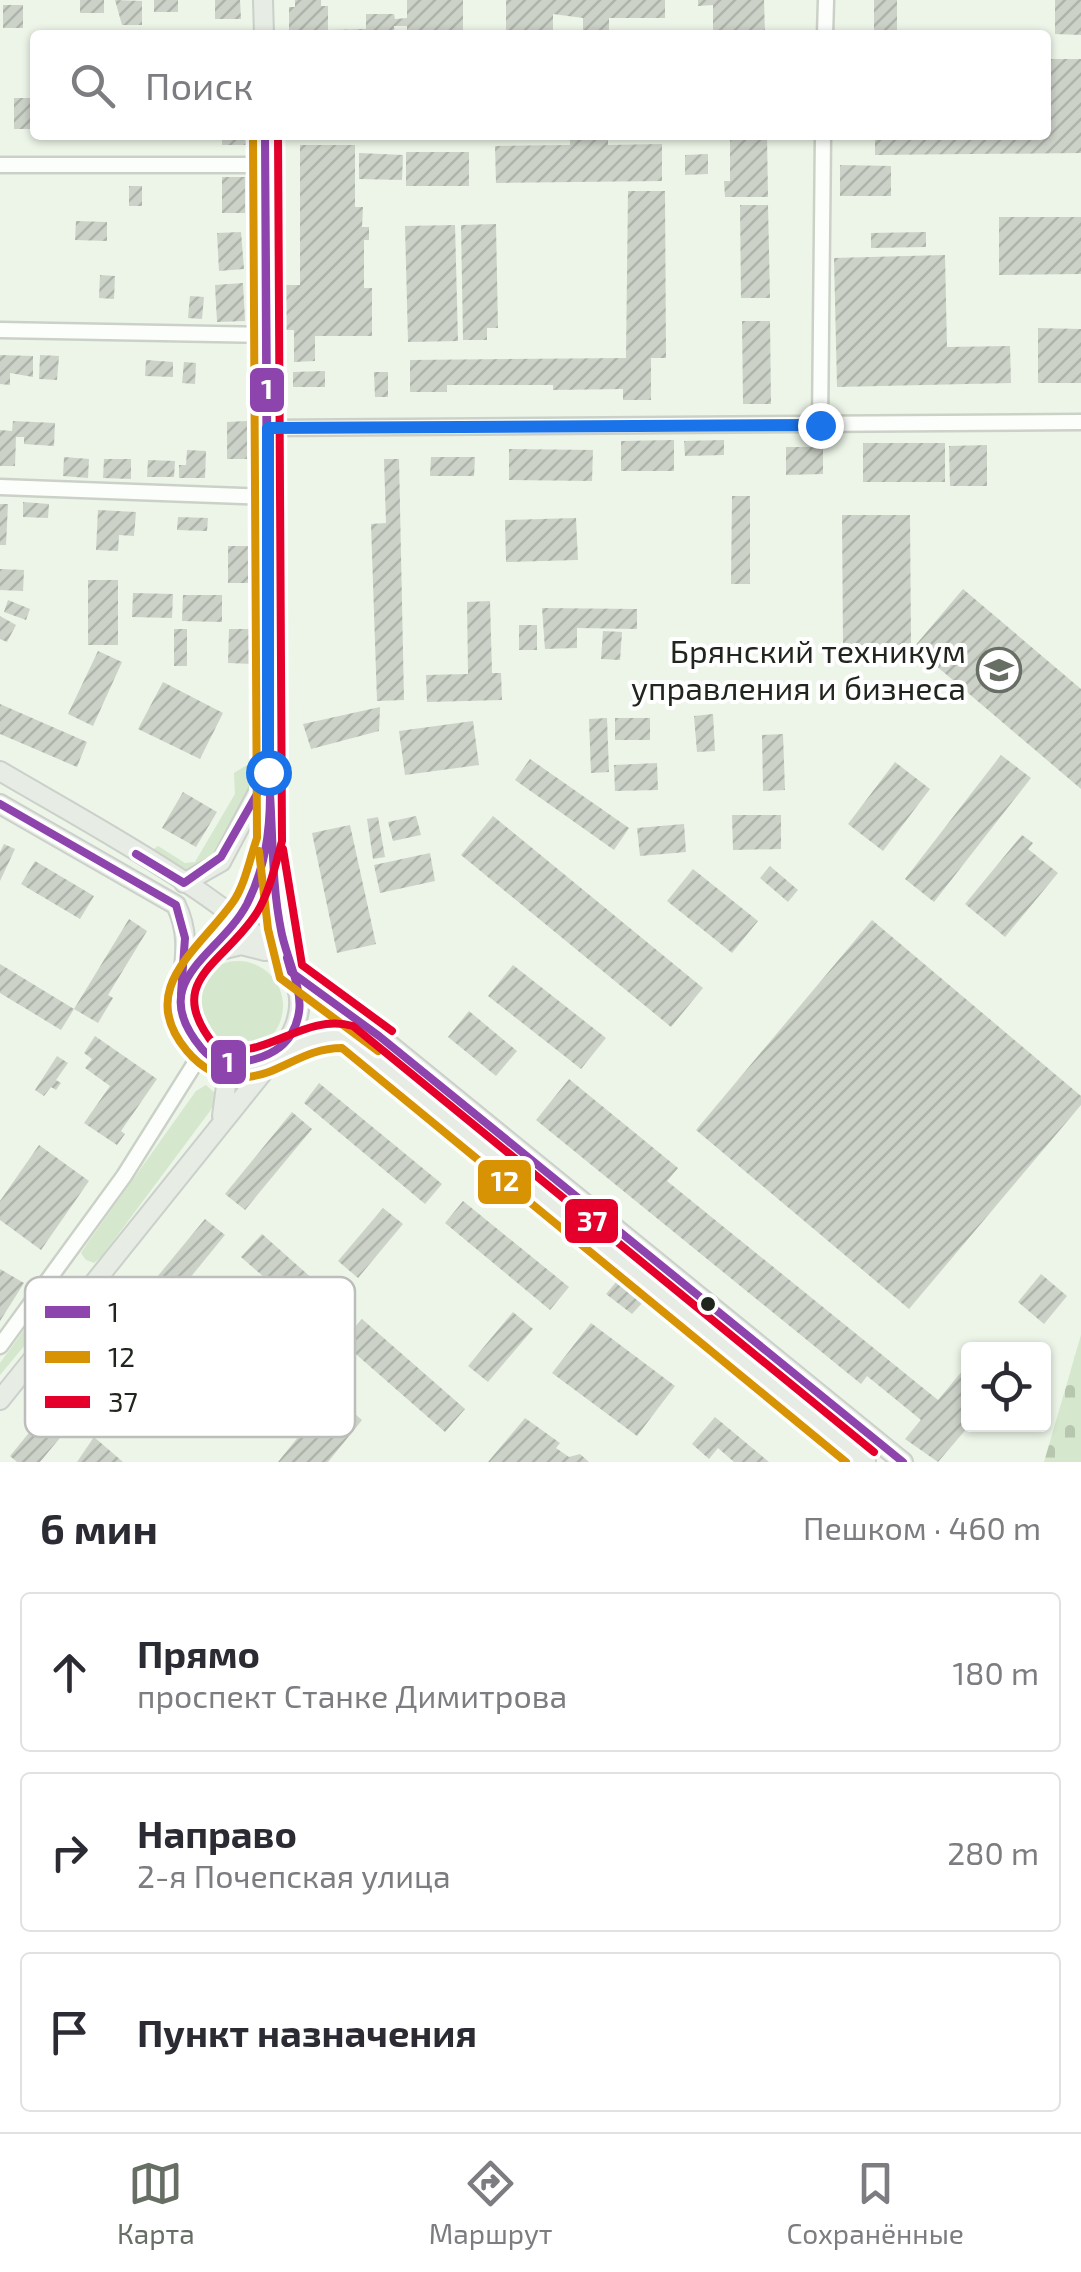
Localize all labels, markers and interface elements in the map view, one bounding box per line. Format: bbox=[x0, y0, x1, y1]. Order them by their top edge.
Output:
search box bbox=[30, 30, 1051, 140]
icon: search bbox=[65, 58, 120, 113]
text: Поиск bbox=[145, 62, 254, 108]
line badge: 1 bbox=[248, 366, 286, 414]
text: 1 bbox=[261, 371, 273, 405]
route end bbox=[798, 403, 844, 449]
place label: Брянский техникум управления и бизнеса bbox=[631, 631, 966, 707]
school or university icon: Брянский техникум управления и бизнеса bbox=[976, 647, 1022, 693]
route start bbox=[246, 750, 292, 796]
line badge: 1 bbox=[209, 1038, 248, 1086]
text: 1 bbox=[222, 1044, 234, 1078]
line badge: 12 bbox=[476, 1158, 533, 1206]
text: 12 bbox=[491, 1163, 519, 1197]
line badge: 37 bbox=[563, 1197, 620, 1245]
text: 37 bbox=[577, 1203, 608, 1237]
legend bbox=[25, 1277, 355, 1437]
text: 1 bbox=[108, 1294, 119, 1328]
unlabelled marker bbox=[698, 1294, 718, 1314]
text: 12 bbox=[108, 1339, 135, 1373]
map controls bbox=[961, 1342, 1051, 1432]
button: locate bbox=[961, 1342, 1051, 1432]
text: 37 bbox=[108, 1384, 138, 1418]
text: 6 мин bbox=[40, 1502, 158, 1552]
text: Пешком · 460 m bbox=[803, 1508, 1041, 1546]
text: Прямо bbox=[137, 1630, 260, 1676]
icon: ahead bbox=[42, 1645, 97, 1700]
text: 180 m bbox=[952, 1653, 1039, 1691]
text: проспект Станке Димитрова bbox=[137, 1676, 567, 1714]
text: Направо bbox=[137, 1810, 297, 1856]
icon: right bbox=[42, 1825, 97, 1880]
text: 280 m bbox=[947, 1833, 1039, 1871]
text: 2-я Почепская улица bbox=[137, 1856, 451, 1894]
icon: arrive bbox=[42, 2005, 97, 2060]
text: Пункт назначения bbox=[137, 2009, 477, 2055]
tab: Карта bbox=[117, 2156, 195, 2250]
tab: Маршрут bbox=[429, 2156, 553, 2250]
tab: Сохранённые bbox=[787, 2156, 964, 2250]

